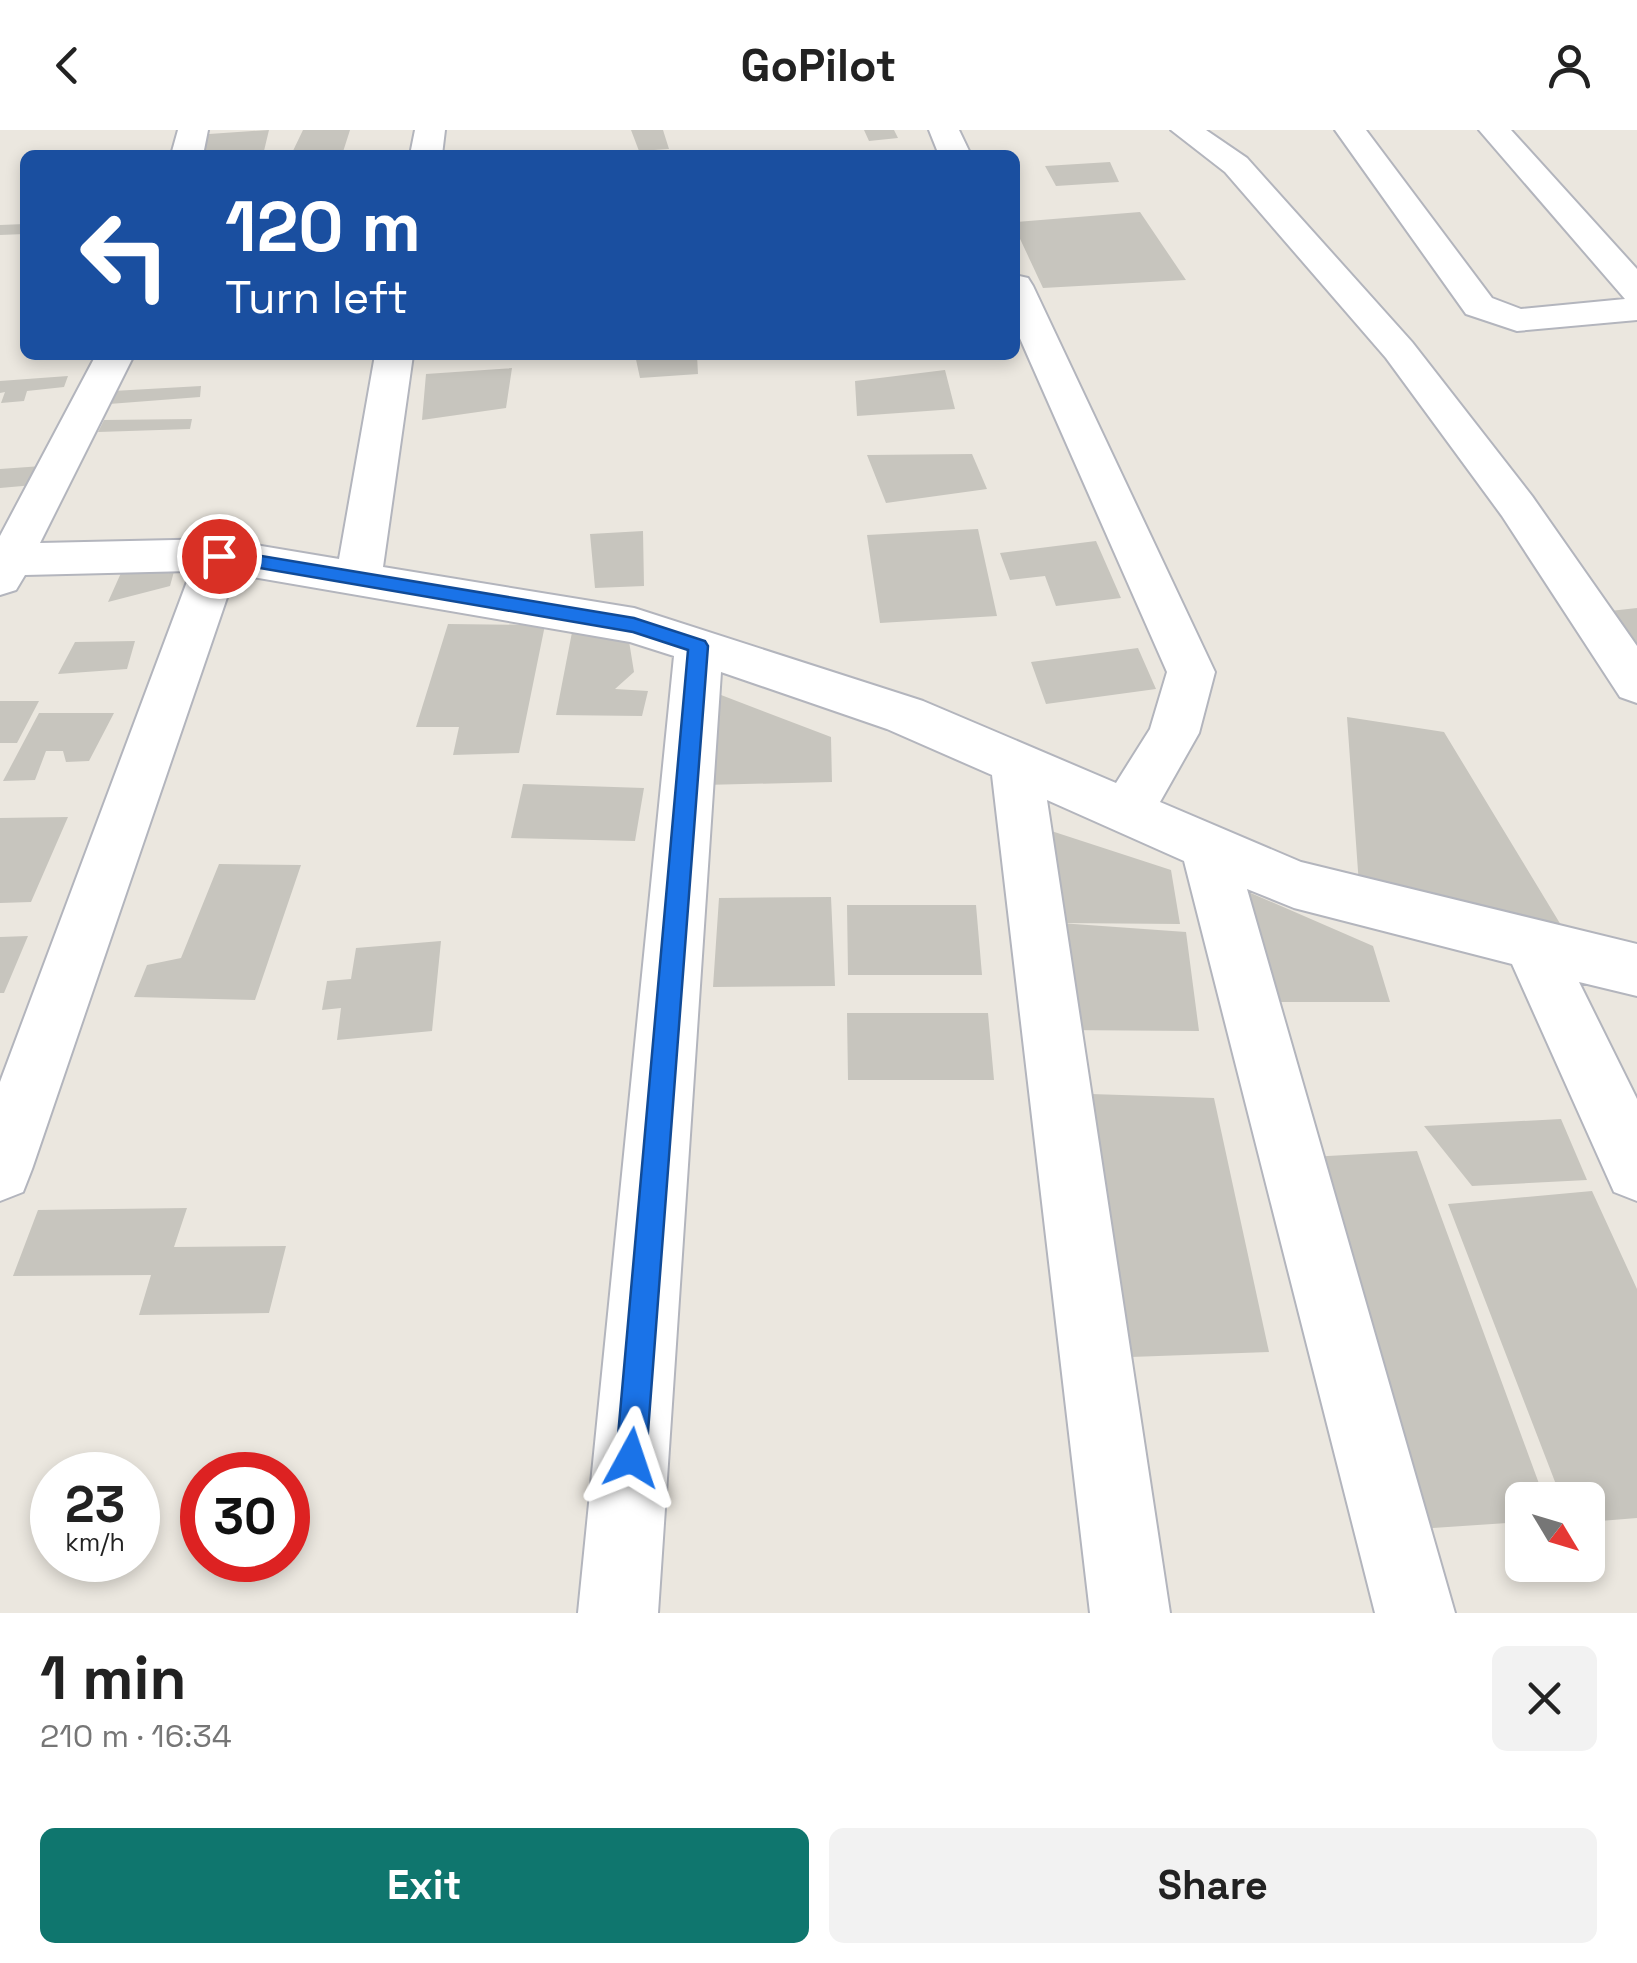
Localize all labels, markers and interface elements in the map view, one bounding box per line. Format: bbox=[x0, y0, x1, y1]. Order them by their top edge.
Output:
text: GoPilot bbox=[741, 37, 896, 94]
icon: back bbox=[40, 38, 95, 93]
icon: person bbox=[1542, 38, 1597, 93]
text: 120 m bbox=[225, 182, 421, 271]
icon: left bbox=[60, 190, 190, 320]
text: Turn left bbox=[225, 269, 408, 326]
pin bbox=[177, 514, 262, 599]
icon: arrive bbox=[192, 529, 247, 584]
position arrow bbox=[579, 1406, 683, 1510]
speed limit sign: 30 bbox=[180, 1452, 310, 1582]
text: 23 bbox=[65, 1473, 125, 1537]
north arrow bbox=[1505, 1482, 1605, 1582]
map controls bbox=[1505, 1482, 1605, 1582]
text: km/h bbox=[65, 1526, 125, 1558]
text: 1 min bbox=[40, 1640, 187, 1717]
button: close bbox=[1492, 1646, 1597, 1751]
text: 210 m · 16:34 bbox=[40, 1716, 232, 1756]
button: Exit bbox=[40, 1828, 809, 1943]
button: Share bbox=[829, 1828, 1597, 1943]

